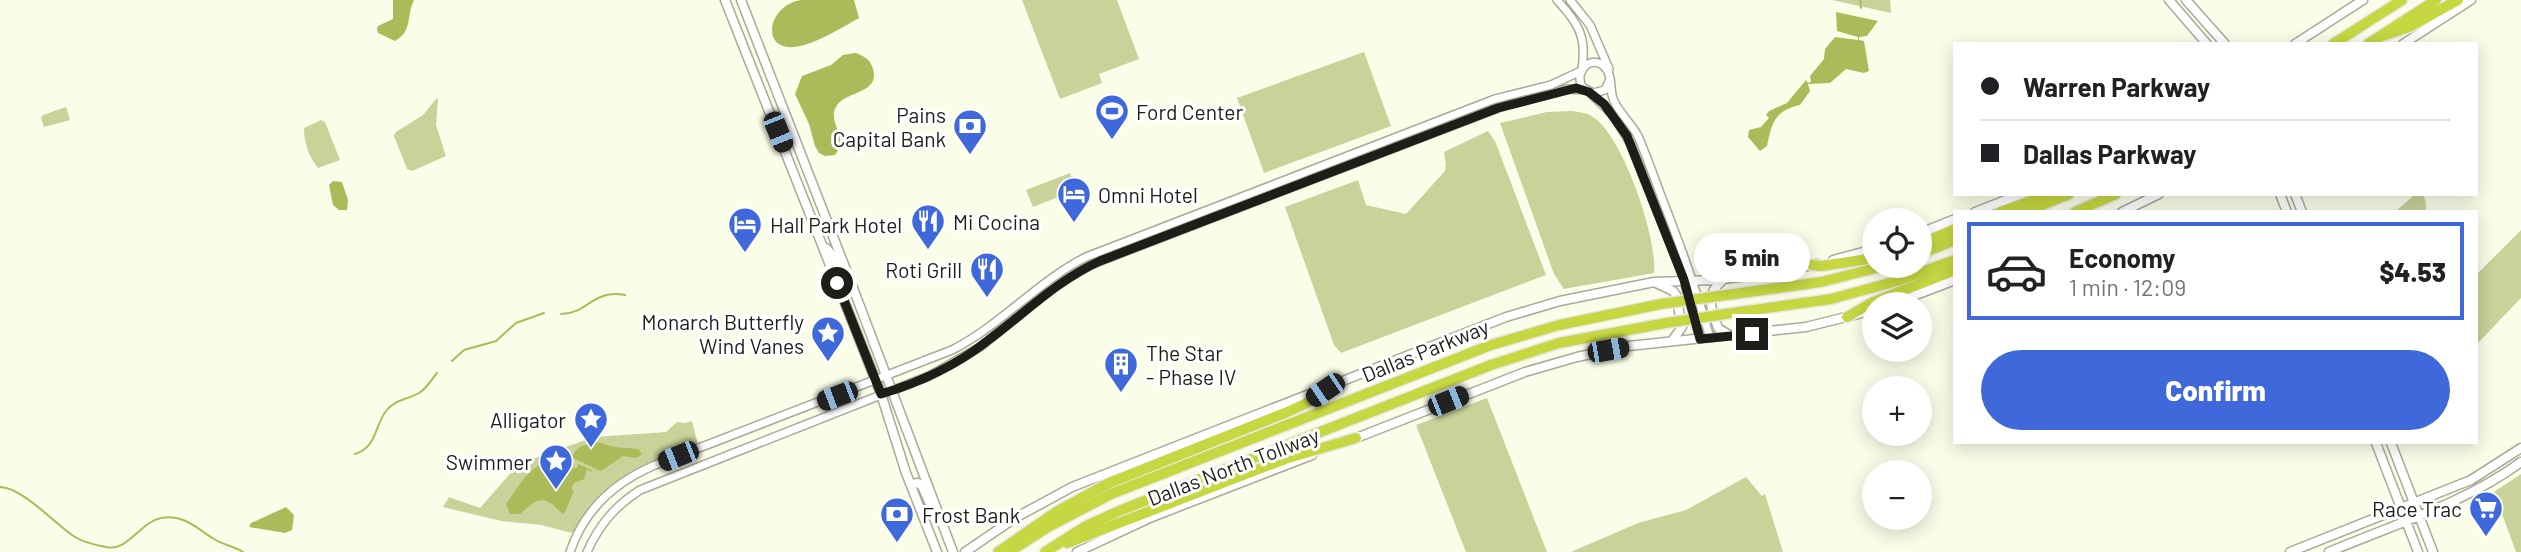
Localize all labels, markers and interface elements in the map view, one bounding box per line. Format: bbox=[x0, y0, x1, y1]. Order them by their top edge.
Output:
text: Warren Parkway bbox=[2023, 71, 2210, 102]
sports icon: Ford Center bbox=[1093, 92, 1131, 141]
place label: Ford Center bbox=[1136, 99, 1243, 124]
place label: Pains Capital Bank bbox=[833, 102, 946, 151]
bank icon: Pains Capital Bank bbox=[951, 107, 989, 156]
car bbox=[761, 109, 796, 155]
text: Dallas Parkway bbox=[2023, 138, 2196, 169]
hotel icon: Omni Hotel bbox=[1055, 175, 1093, 224]
place label: Omni Hotel bbox=[1098, 182, 1198, 207]
restaurant icon: Mi Cocina bbox=[909, 202, 947, 251]
hotel icon: Hall Park Hotel bbox=[726, 205, 764, 254]
map controls bbox=[1862, 208, 1932, 530]
button: locate bbox=[1862, 208, 1932, 278]
place label: Mi Cocina bbox=[953, 209, 1040, 234]
place label: Hall Park Hotel bbox=[770, 212, 902, 237]
callout: 5 min bbox=[1694, 232, 1810, 282]
icon: car bbox=[1985, 240, 2048, 303]
text: Economy bbox=[2069, 242, 2175, 273]
text: 5 min bbox=[1725, 243, 1780, 271]
restaurant icon: Roti Grill bbox=[968, 250, 1006, 299]
text: $4.53 bbox=[2379, 256, 2446, 287]
place label: Roti Grill bbox=[885, 257, 962, 282]
route start bbox=[821, 267, 853, 299]
text: 1 min · 12:09 bbox=[2069, 273, 2186, 301]
button: layers bbox=[1862, 292, 1932, 362]
place label: Monarch Butterfly Wind Vanes bbox=[642, 309, 804, 358]
street label: Dallas Parkway bbox=[1358, 313, 1492, 387]
place icon: Monarch Butterfly Wind Vanes bbox=[809, 314, 847, 363]
route end bbox=[1736, 318, 1768, 350]
car bbox=[1586, 336, 1631, 364]
place label: The Star - Phase IV bbox=[1146, 340, 1236, 389]
building icon: The Star - Phase IV bbox=[1102, 345, 1140, 394]
button: Confirm bbox=[1981, 350, 2450, 430]
car bbox=[1302, 370, 1349, 410]
button: + bbox=[1862, 376, 1932, 446]
car bbox=[814, 379, 861, 413]
car bbox=[1425, 383, 1472, 419]
place icon: Alligator bbox=[572, 400, 610, 449]
place label: Alligator bbox=[490, 407, 566, 432]
street label: Dallas North Tollway bbox=[1144, 422, 1323, 510]
car bbox=[655, 438, 702, 474]
place icon: Swimmer bbox=[537, 442, 575, 491]
place label: Swimmer bbox=[446, 449, 532, 474]
button: − bbox=[1862, 460, 1932, 530]
supermarket icon: Race Trac bbox=[2467, 489, 2505, 538]
bank icon: Frost Bank bbox=[878, 495, 916, 544]
place label: Race Trac bbox=[2372, 496, 2462, 521]
place label: Frost Bank bbox=[922, 502, 1020, 527]

